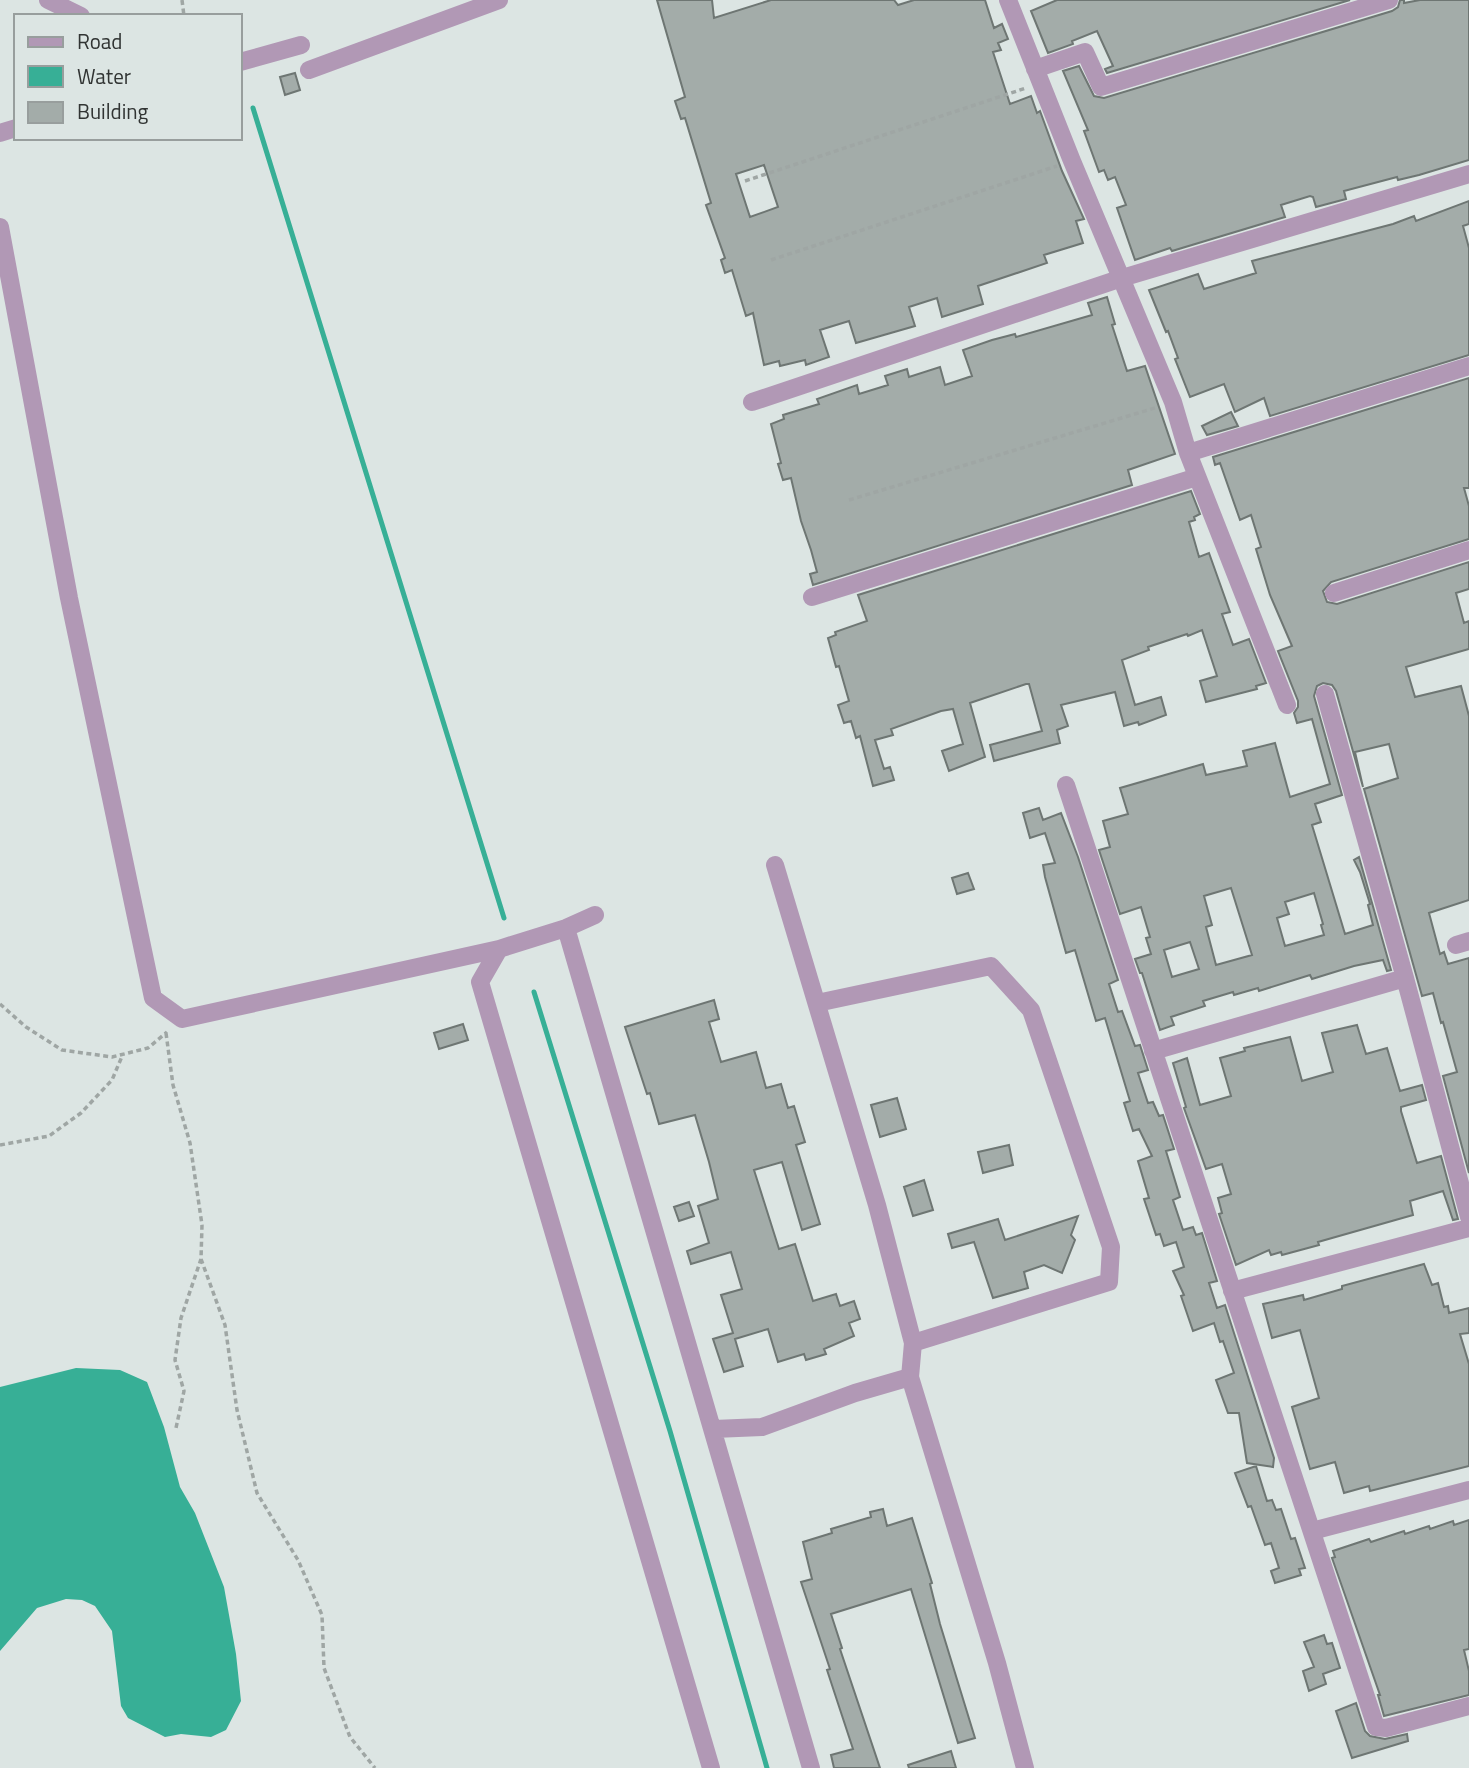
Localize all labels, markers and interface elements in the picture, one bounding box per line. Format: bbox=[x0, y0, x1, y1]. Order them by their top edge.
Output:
legend bbox=[14, 14, 242, 140]
text: Road bbox=[77, 25, 122, 57]
text: Water bbox=[77, 60, 131, 92]
text: Building bbox=[77, 95, 149, 127]

